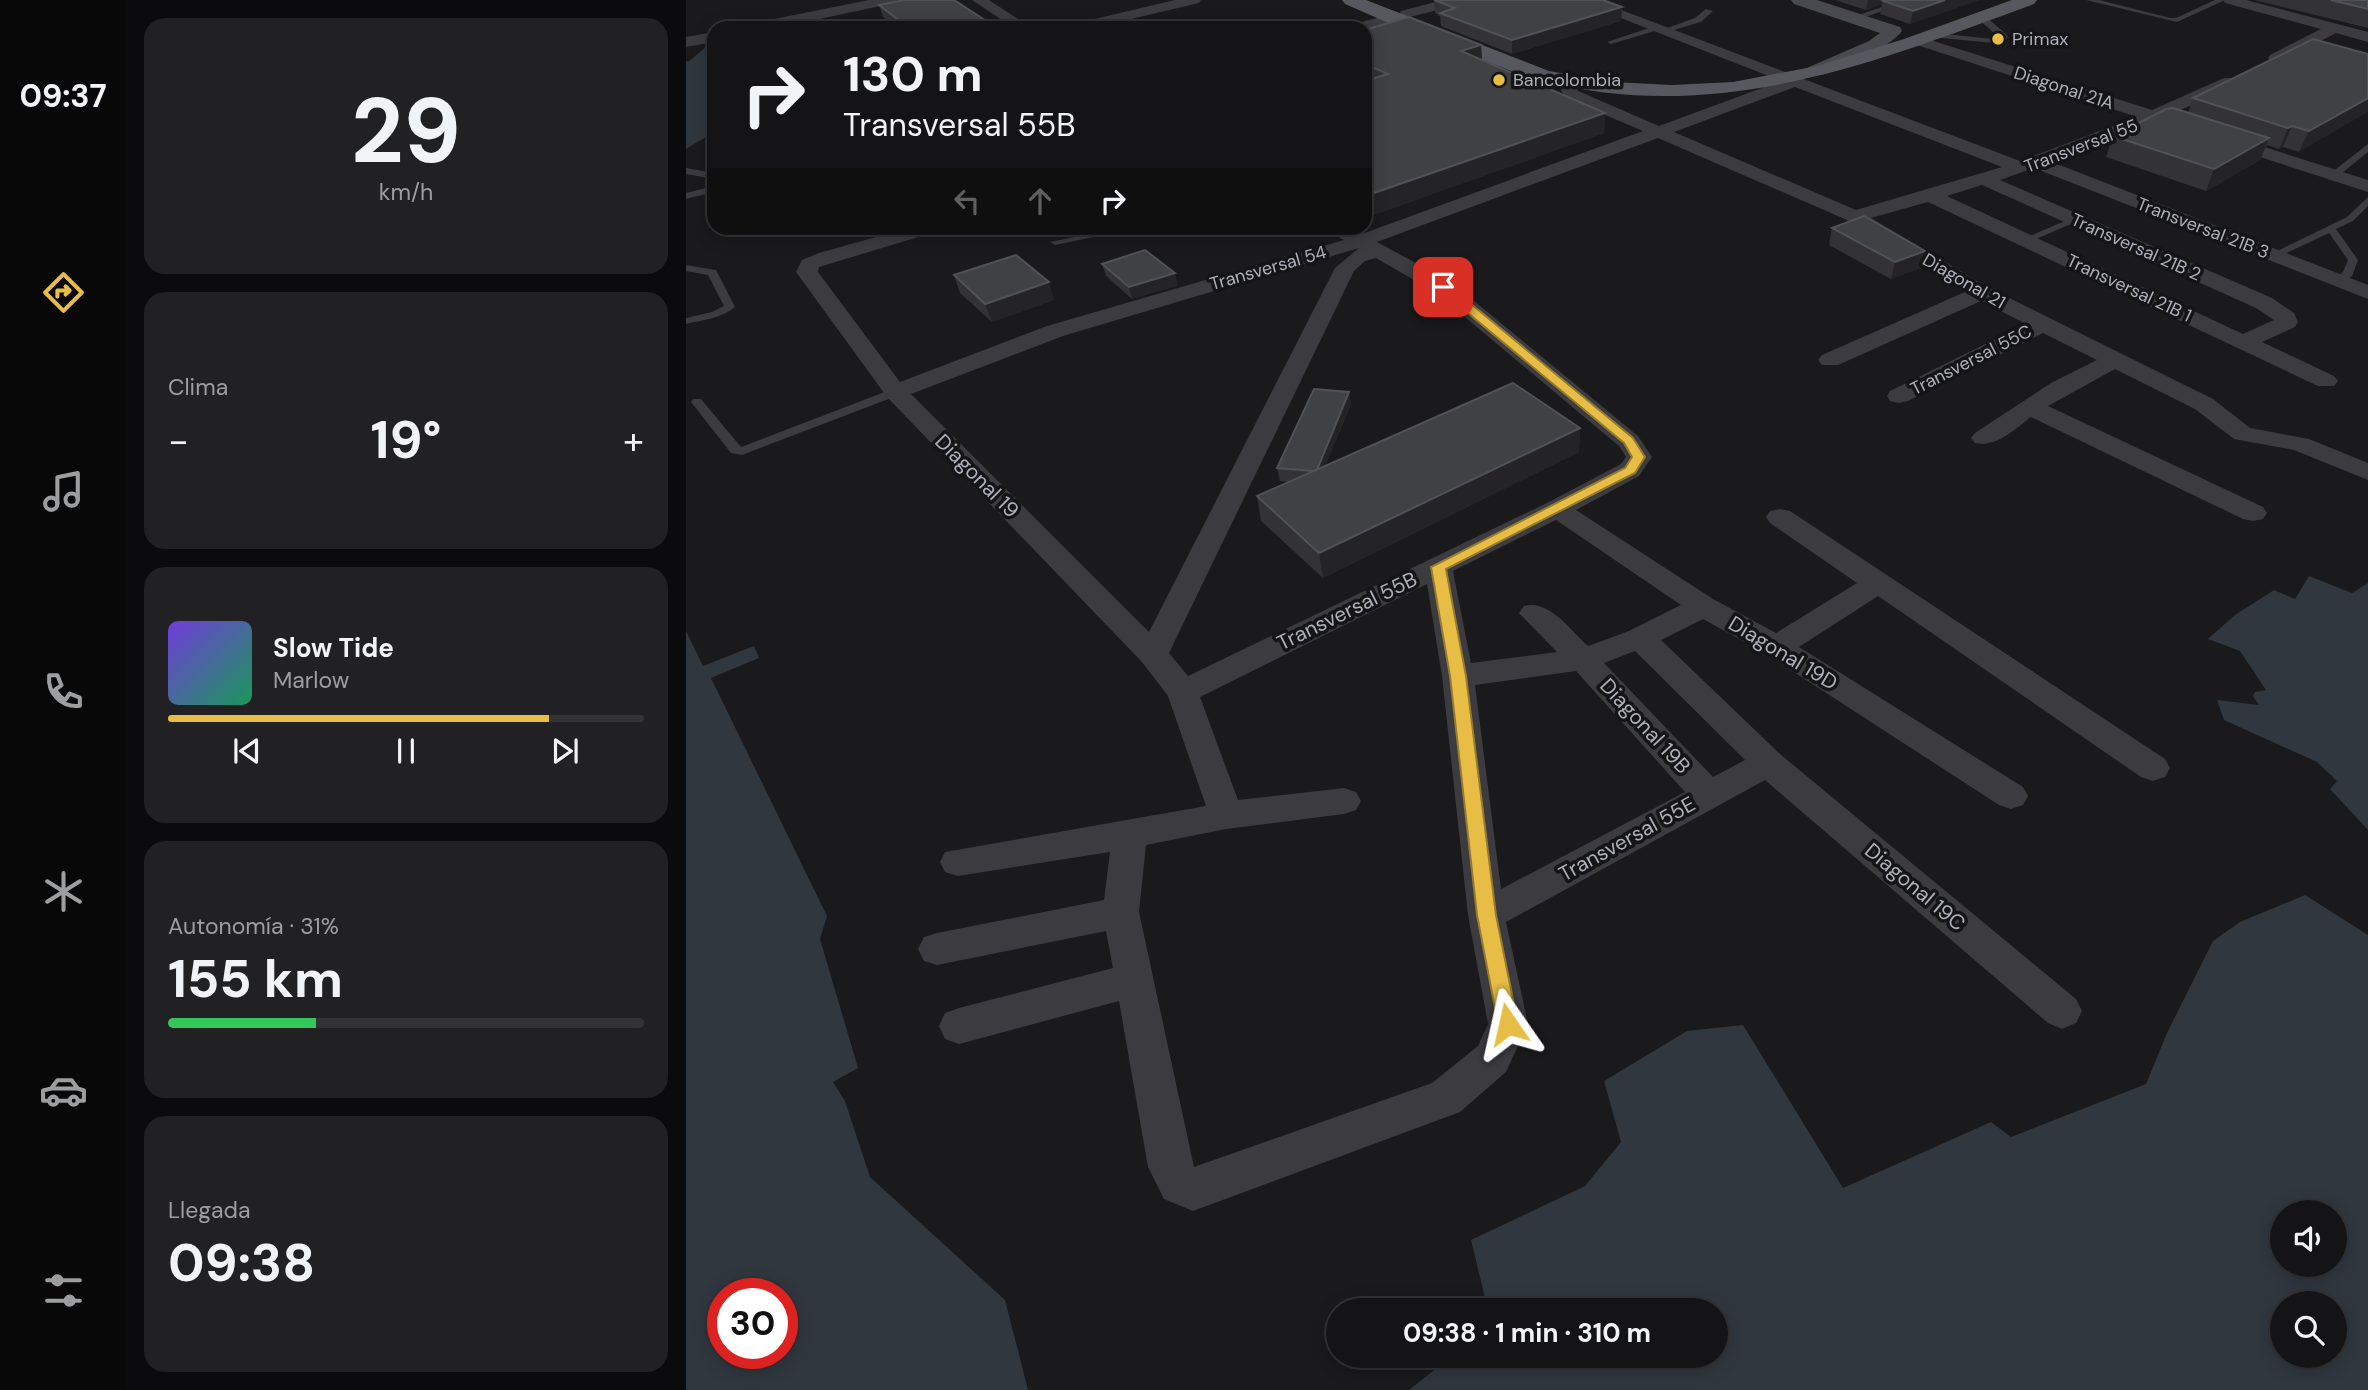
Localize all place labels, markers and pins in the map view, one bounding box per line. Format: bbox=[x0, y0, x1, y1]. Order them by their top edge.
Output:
place label: Primax bbox=[2012, 27, 2068, 51]
marker: Primax bbox=[1990, 31, 2006, 47]
place label: Bancolombia bbox=[1513, 68, 1621, 92]
marker: Bancolombia bbox=[1491, 72, 1507, 88]
pin bbox=[1413, 257, 1473, 317]

